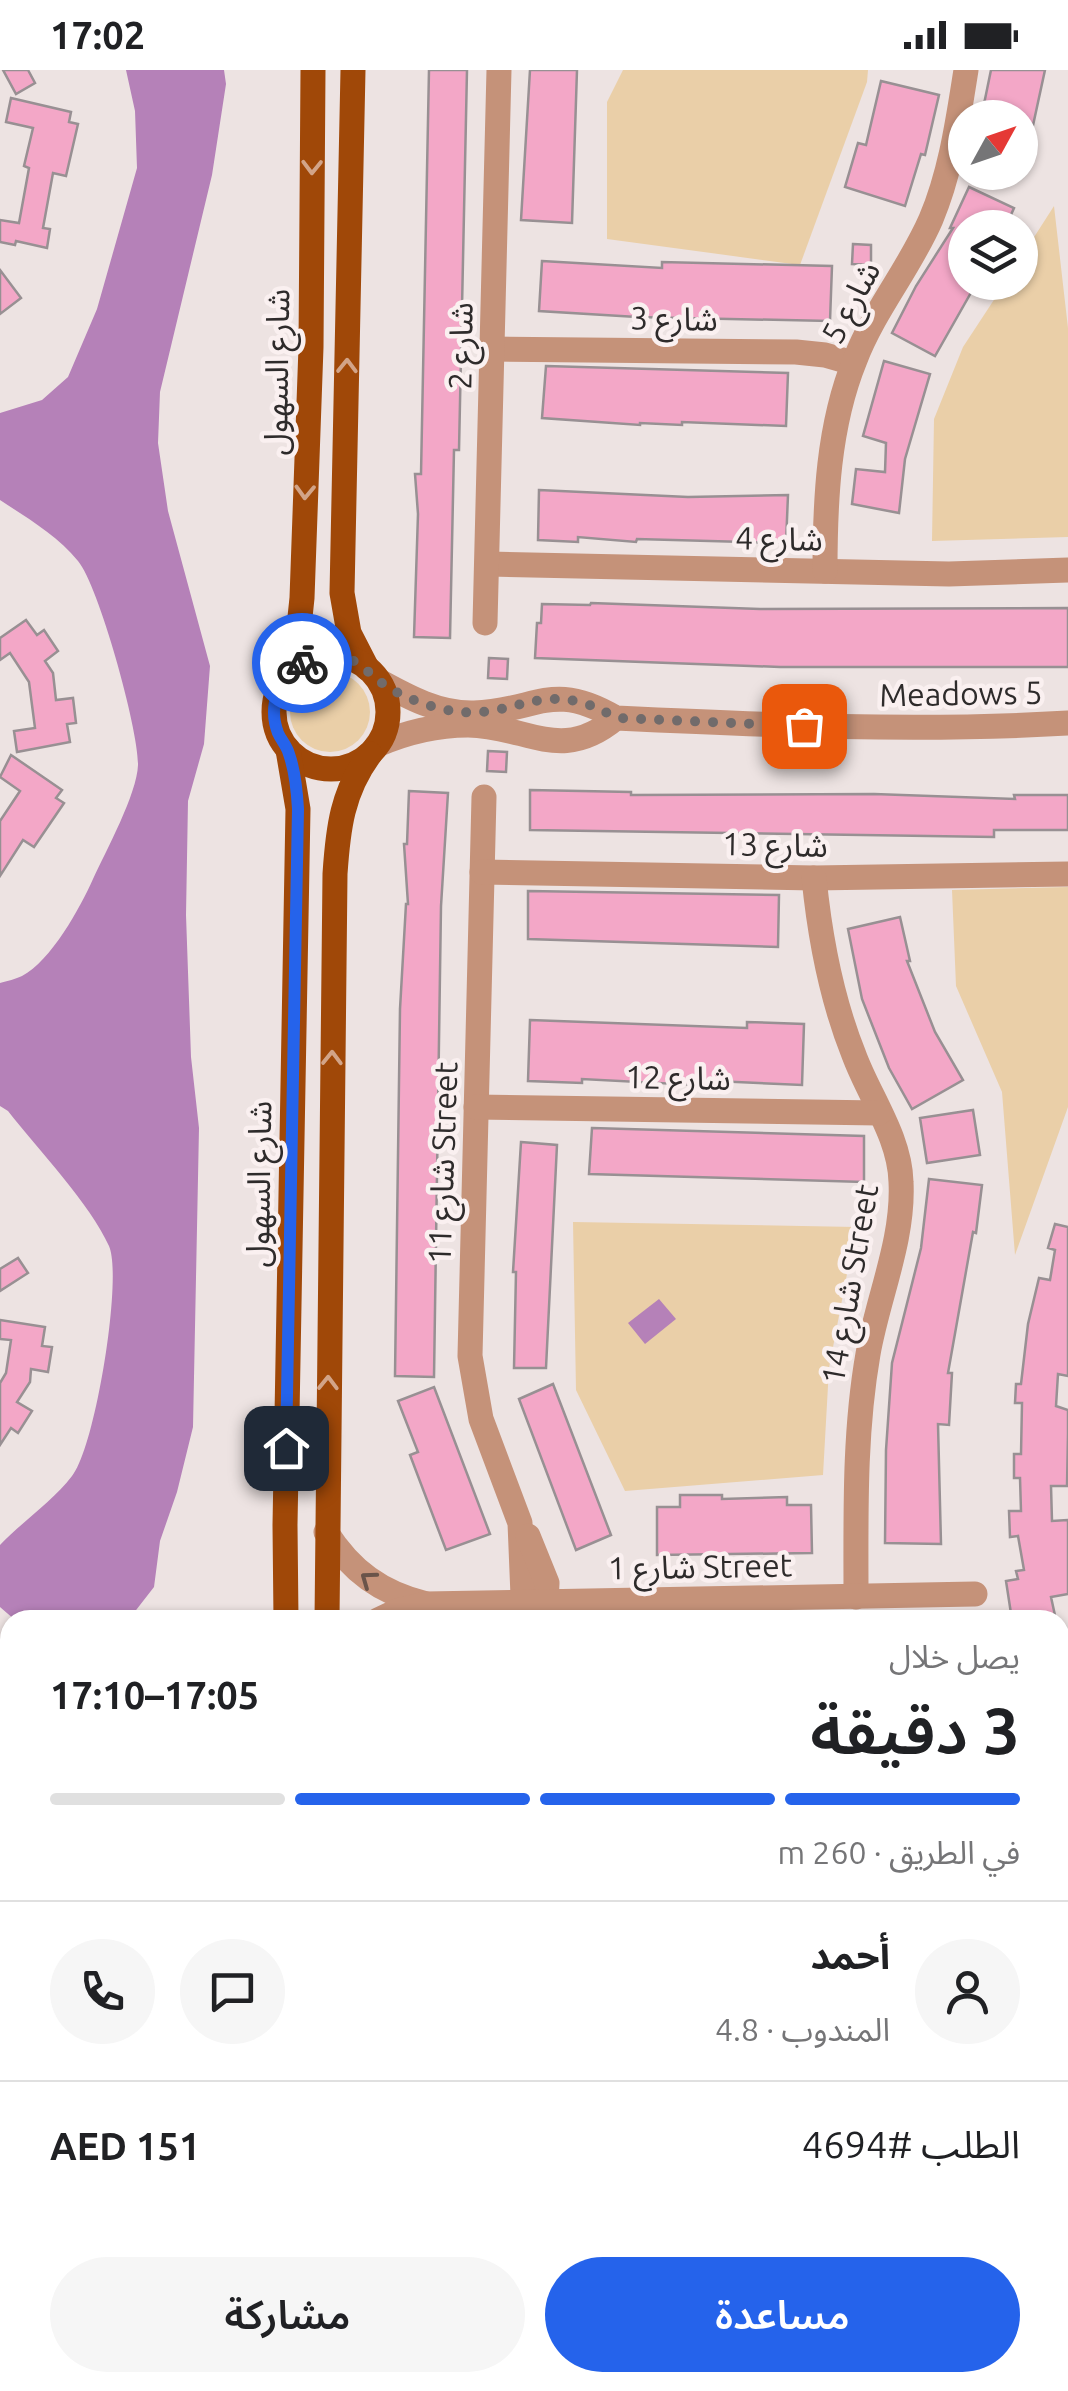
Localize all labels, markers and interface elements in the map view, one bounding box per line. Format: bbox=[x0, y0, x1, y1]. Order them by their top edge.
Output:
text: 17:02 bbox=[50, 14, 145, 56]
north arrow bbox=[948, 100, 1038, 190]
map controls bbox=[948, 100, 1038, 300]
one-way arrow bbox=[302, 160, 323, 176]
button: layers bbox=[948, 210, 1038, 300]
street label: شارع 5 bbox=[814, 255, 893, 352]
street label: شارع السهول bbox=[257, 288, 302, 456]
street label: شارع 3 bbox=[630, 299, 718, 344]
street label: شارع 2 bbox=[441, 302, 486, 390]
one-way arrow bbox=[337, 357, 358, 373]
one-way arrow bbox=[295, 485, 316, 501]
street label: شارع 4 bbox=[735, 519, 823, 564]
courier bbox=[252, 613, 352, 713]
icon: bike bbox=[275, 636, 330, 691]
street label: Meadows 5 bbox=[879, 674, 1043, 712]
pin bbox=[762, 684, 847, 769]
icon: bag bbox=[777, 699, 832, 754]
street label: شارع 13 bbox=[722, 825, 828, 870]
one-way arrow bbox=[321, 1049, 343, 1064]
street label: شارع 12 bbox=[625, 1058, 731, 1103]
street label: شارع 11 Street bbox=[420, 1061, 471, 1265]
street label: شارع السهول bbox=[239, 1100, 284, 1268]
street label: شارع 14 Street bbox=[814, 1181, 891, 1388]
one-way arrow bbox=[317, 1374, 339, 1390]
pin bbox=[244, 1406, 329, 1491]
icon: home bbox=[259, 1421, 314, 1476]
street label: شارع 1 Street bbox=[607, 1546, 793, 1593]
one-way arrow bbox=[361, 1573, 379, 1590]
text: يصل خلال bbox=[889, 1638, 1020, 1674]
text: 17:05–17:10 bbox=[50, 1674, 259, 1716]
text: 3 دقيقة bbox=[810, 1693, 1020, 1766]
text: في الطريق · 260 m bbox=[777, 1834, 1020, 1870]
text: أحمد bbox=[810, 1934, 890, 1976]
button: phone bbox=[50, 1939, 155, 2044]
button: chat bbox=[180, 1939, 285, 2044]
button: person bbox=[915, 1939, 1020, 2044]
text: المندوب · 4.8 bbox=[715, 2011, 890, 2047]
text: الطلب #4694 bbox=[802, 2123, 1020, 2165]
text: AED 151 bbox=[50, 2125, 200, 2167]
button: مشاركة bbox=[50, 2257, 525, 2372]
button: مساعدة bbox=[545, 2257, 1020, 2372]

